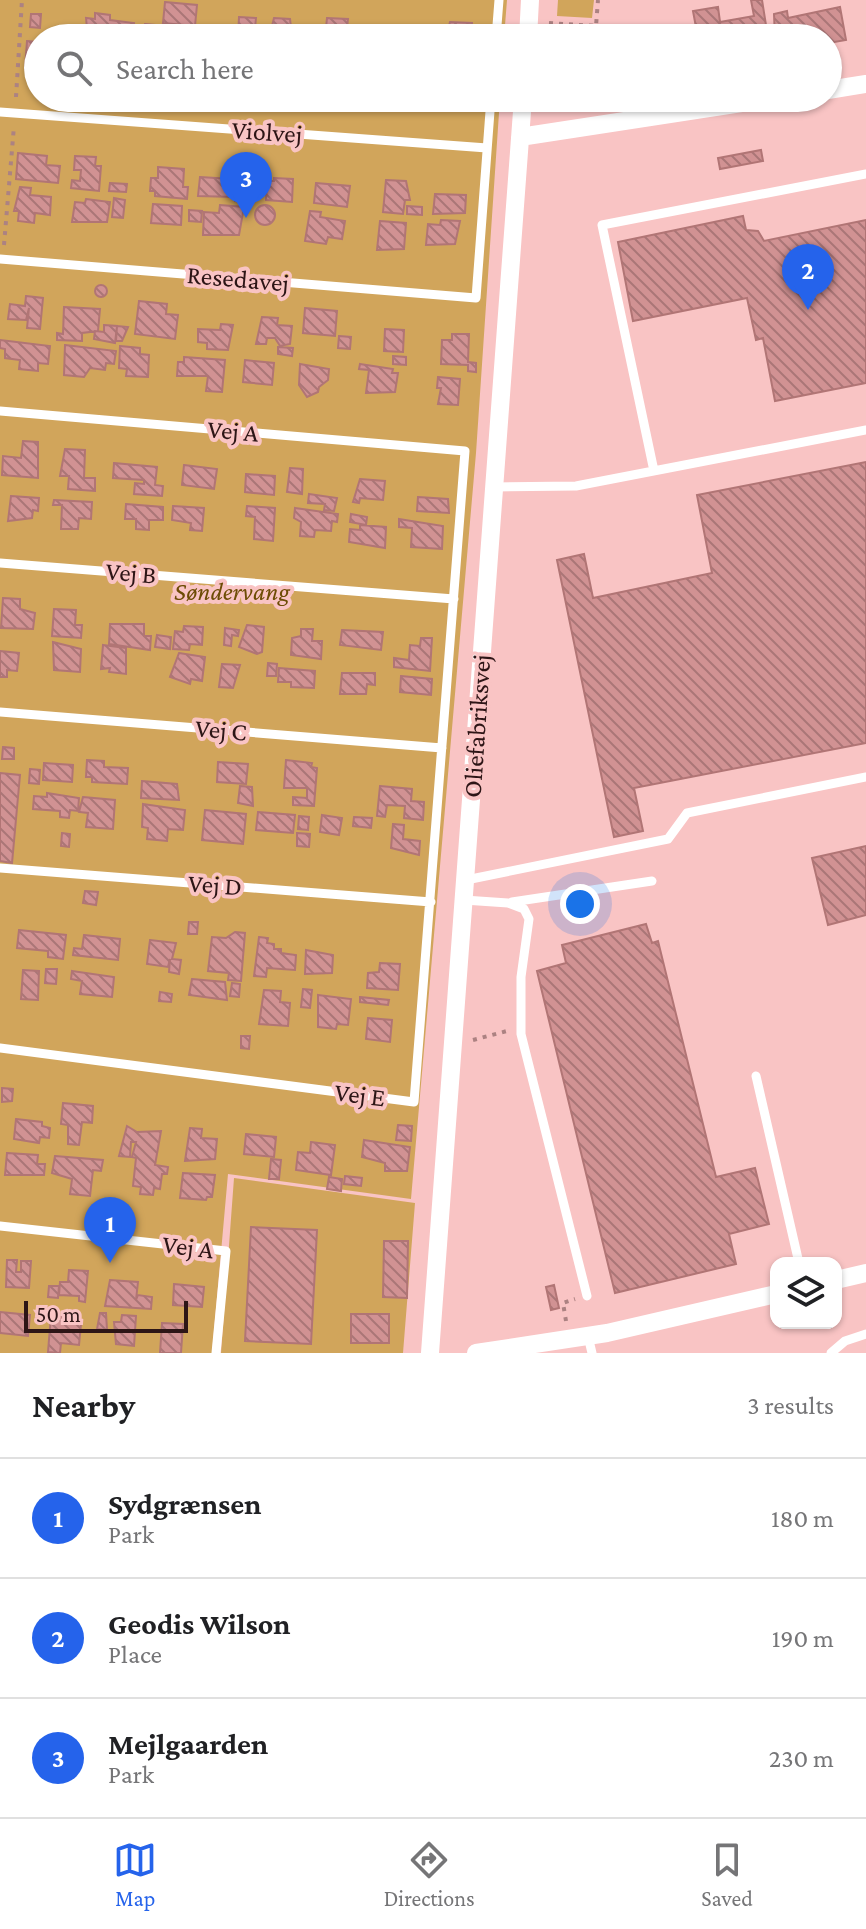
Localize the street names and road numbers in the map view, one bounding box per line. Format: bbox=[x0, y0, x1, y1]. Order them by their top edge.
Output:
street label: Violvej bbox=[231, 115, 303, 149]
street label: Resedavej bbox=[186, 260, 290, 298]
street label: Vej A bbox=[206, 414, 260, 448]
street label: Vej B bbox=[104, 556, 158, 590]
street label: Oliefabriksvej bbox=[458, 653, 496, 799]
street label: Vej C bbox=[194, 713, 248, 747]
street label: Vej D bbox=[187, 869, 243, 901]
street label: Vej E bbox=[333, 1078, 387, 1112]
street label: Vej A bbox=[161, 1229, 215, 1265]

